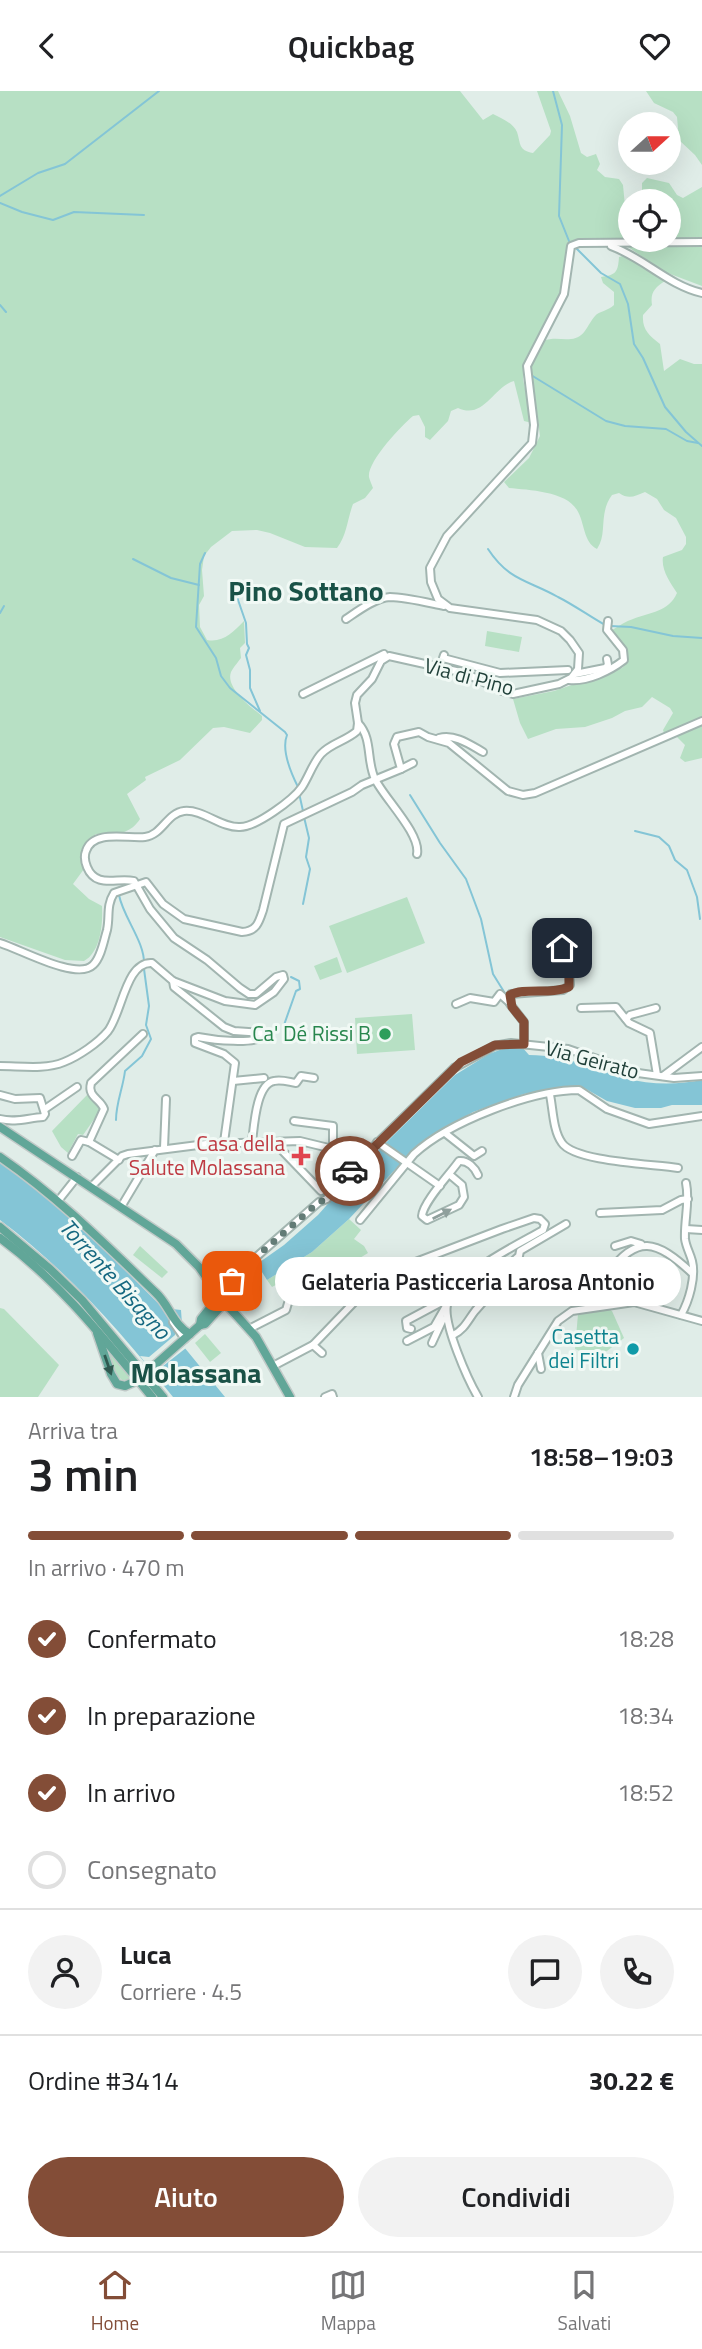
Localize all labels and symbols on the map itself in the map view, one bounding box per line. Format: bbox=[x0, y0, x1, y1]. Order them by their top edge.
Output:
north arrow bbox=[618, 112, 681, 175]
district label: Pino Sottano bbox=[228, 569, 384, 612]
street label: Via di Pino bbox=[421, 649, 518, 703]
pin bbox=[532, 918, 592, 978]
place label: Ca' Dé Rissi B bbox=[252, 1017, 371, 1049]
marker: Ca' Dé Rissi B bbox=[377, 1026, 393, 1042]
street label: Via Geirato bbox=[542, 1031, 643, 1087]
place label: Casa della Salute Molassana bbox=[129, 1127, 285, 1183]
courier bbox=[315, 1136, 385, 1206]
marker: Casa della Salute Molassana bbox=[291, 1146, 311, 1166]
one-way arrow bbox=[432, 1208, 452, 1219]
water label: Torrente Bisagno bbox=[51, 1210, 180, 1348]
pin bbox=[202, 1251, 262, 1311]
callout: Gelateria Pasticceria Larosa Antonio bbox=[274, 1257, 680, 1305]
place label: Casetta dei Filtri bbox=[548, 1320, 619, 1376]
marker: Casetta dei Filtri bbox=[625, 1341, 641, 1357]
district label: Molassana bbox=[130, 1351, 262, 1394]
one-way arrow bbox=[103, 1355, 114, 1376]

